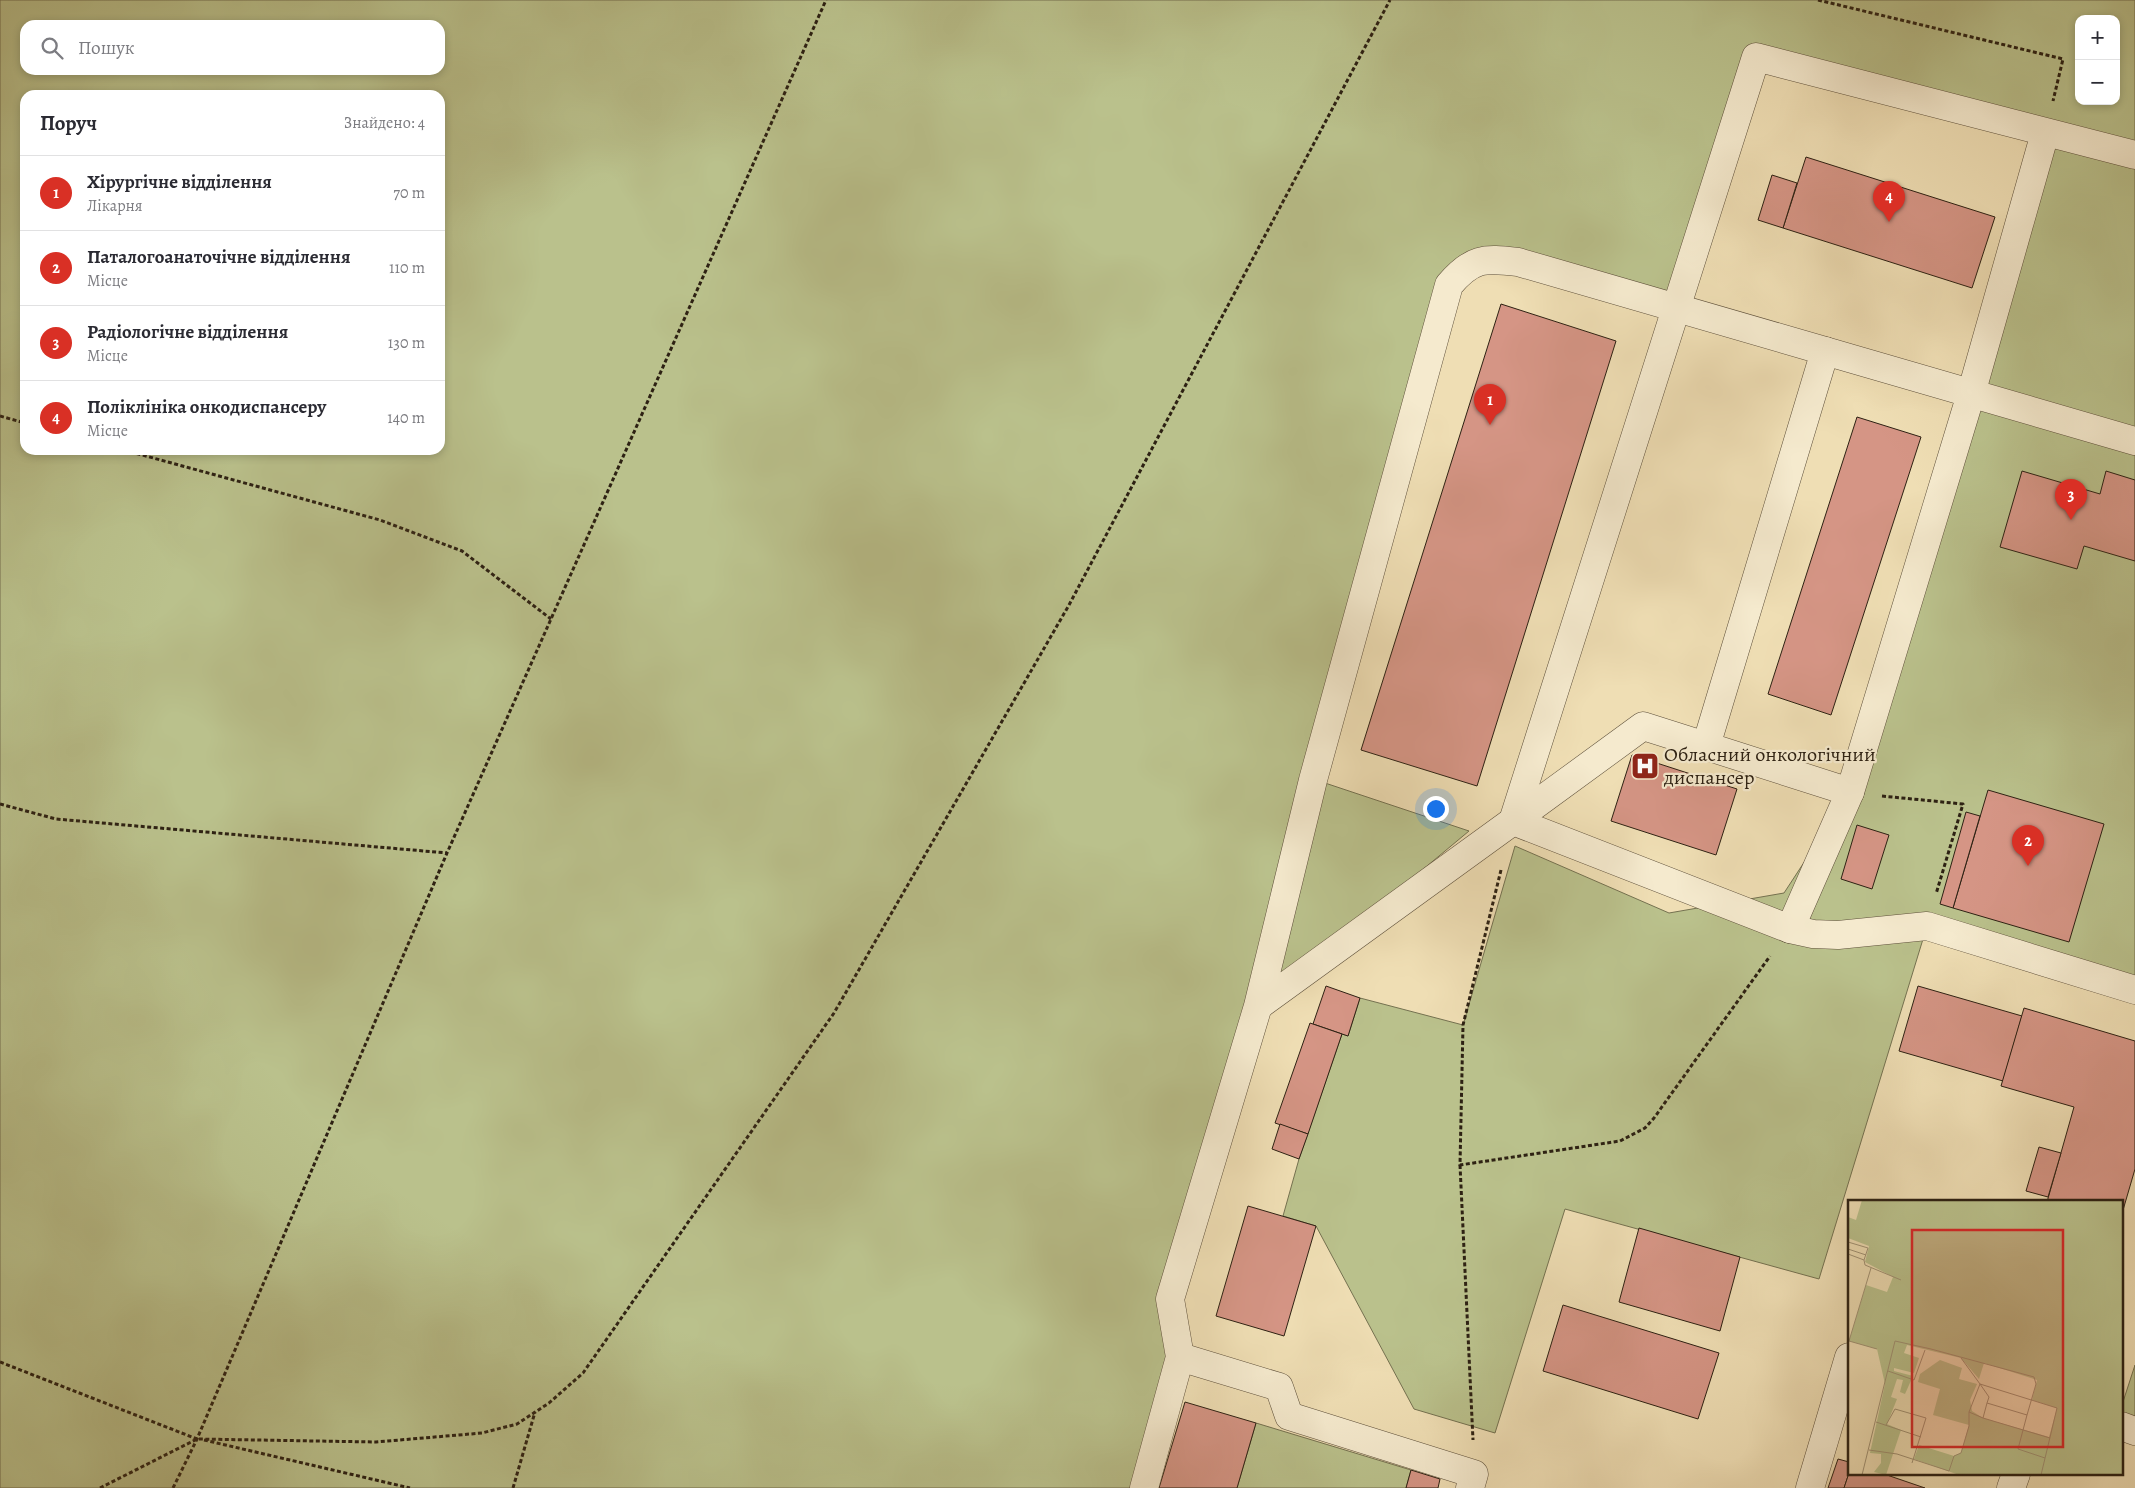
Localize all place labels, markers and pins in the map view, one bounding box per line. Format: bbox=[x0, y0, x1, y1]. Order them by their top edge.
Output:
pin: 4 bbox=[1873, 181, 1905, 222]
pin: 1 bbox=[1474, 384, 1506, 425]
pin: 3 bbox=[2055, 479, 2087, 520]
place label: Обласний онкологічний диспансер bbox=[1663, 741, 1876, 791]
hospital icon: Обласний онкологічний диспансер bbox=[1630, 751, 1660, 781]
pin: 2 bbox=[2012, 825, 2044, 866]

